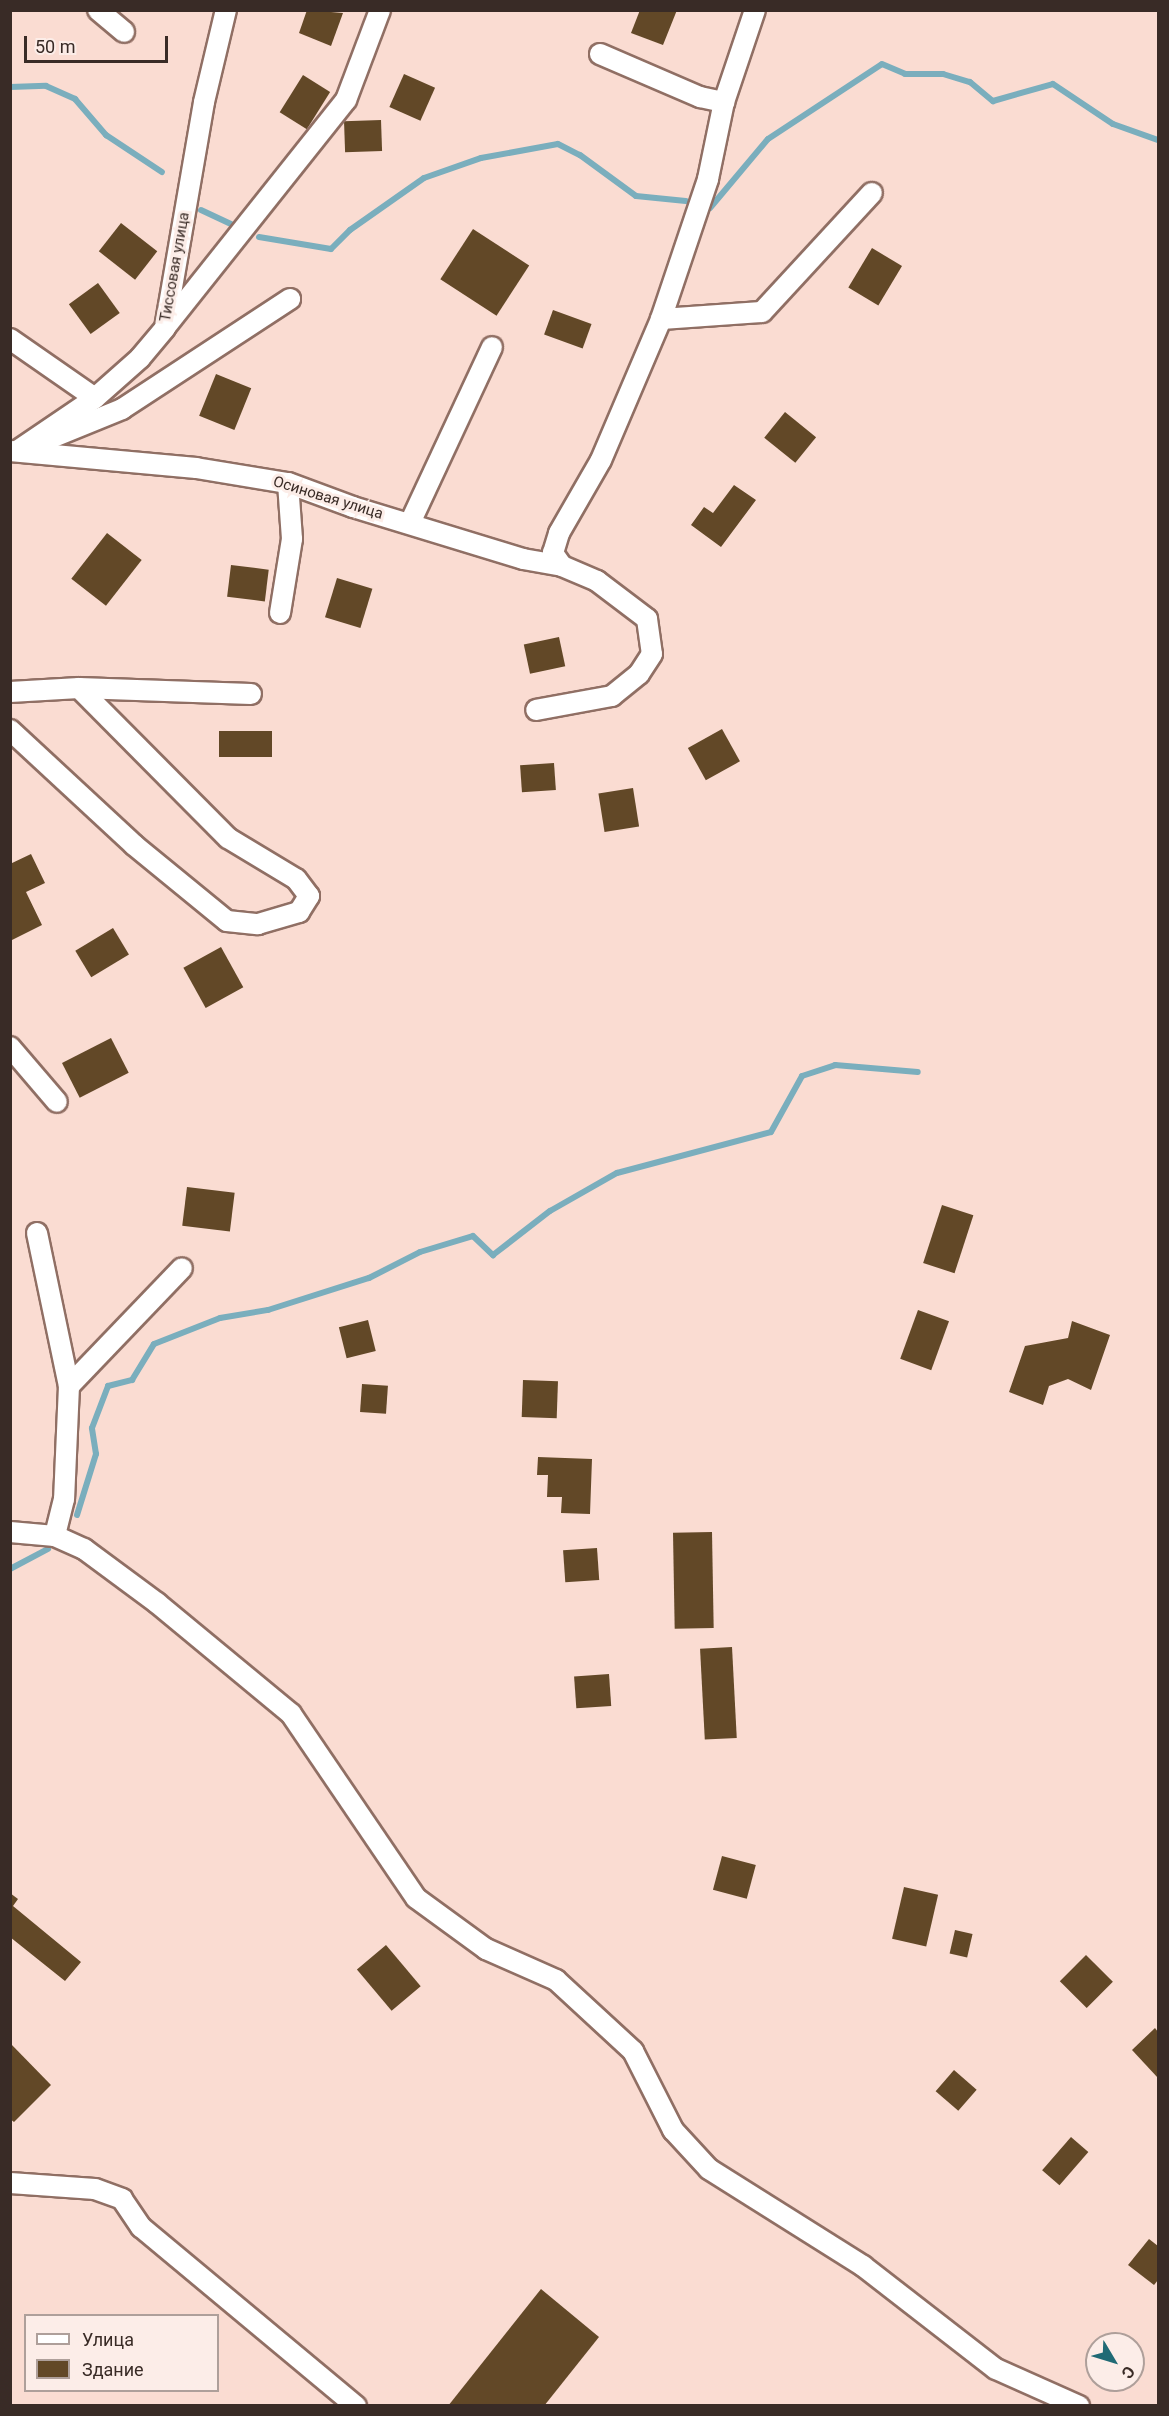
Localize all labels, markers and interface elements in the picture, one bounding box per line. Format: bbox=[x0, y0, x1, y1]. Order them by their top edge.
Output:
scale bar bbox=[27, 24, 171, 62]
text: 50 m bbox=[35, 36, 75, 57]
street label: Тиссовая улица bbox=[157, 211, 193, 323]
street label: Осиновая улица bbox=[271, 473, 385, 523]
legend bbox=[24, 2314, 219, 2392]
text: Улица bbox=[82, 2329, 134, 2350]
north arrow bbox=[1085, 2332, 1145, 2392]
text: Здание bbox=[82, 2359, 144, 2380]
text: С bbox=[1117, 2362, 1139, 2382]

